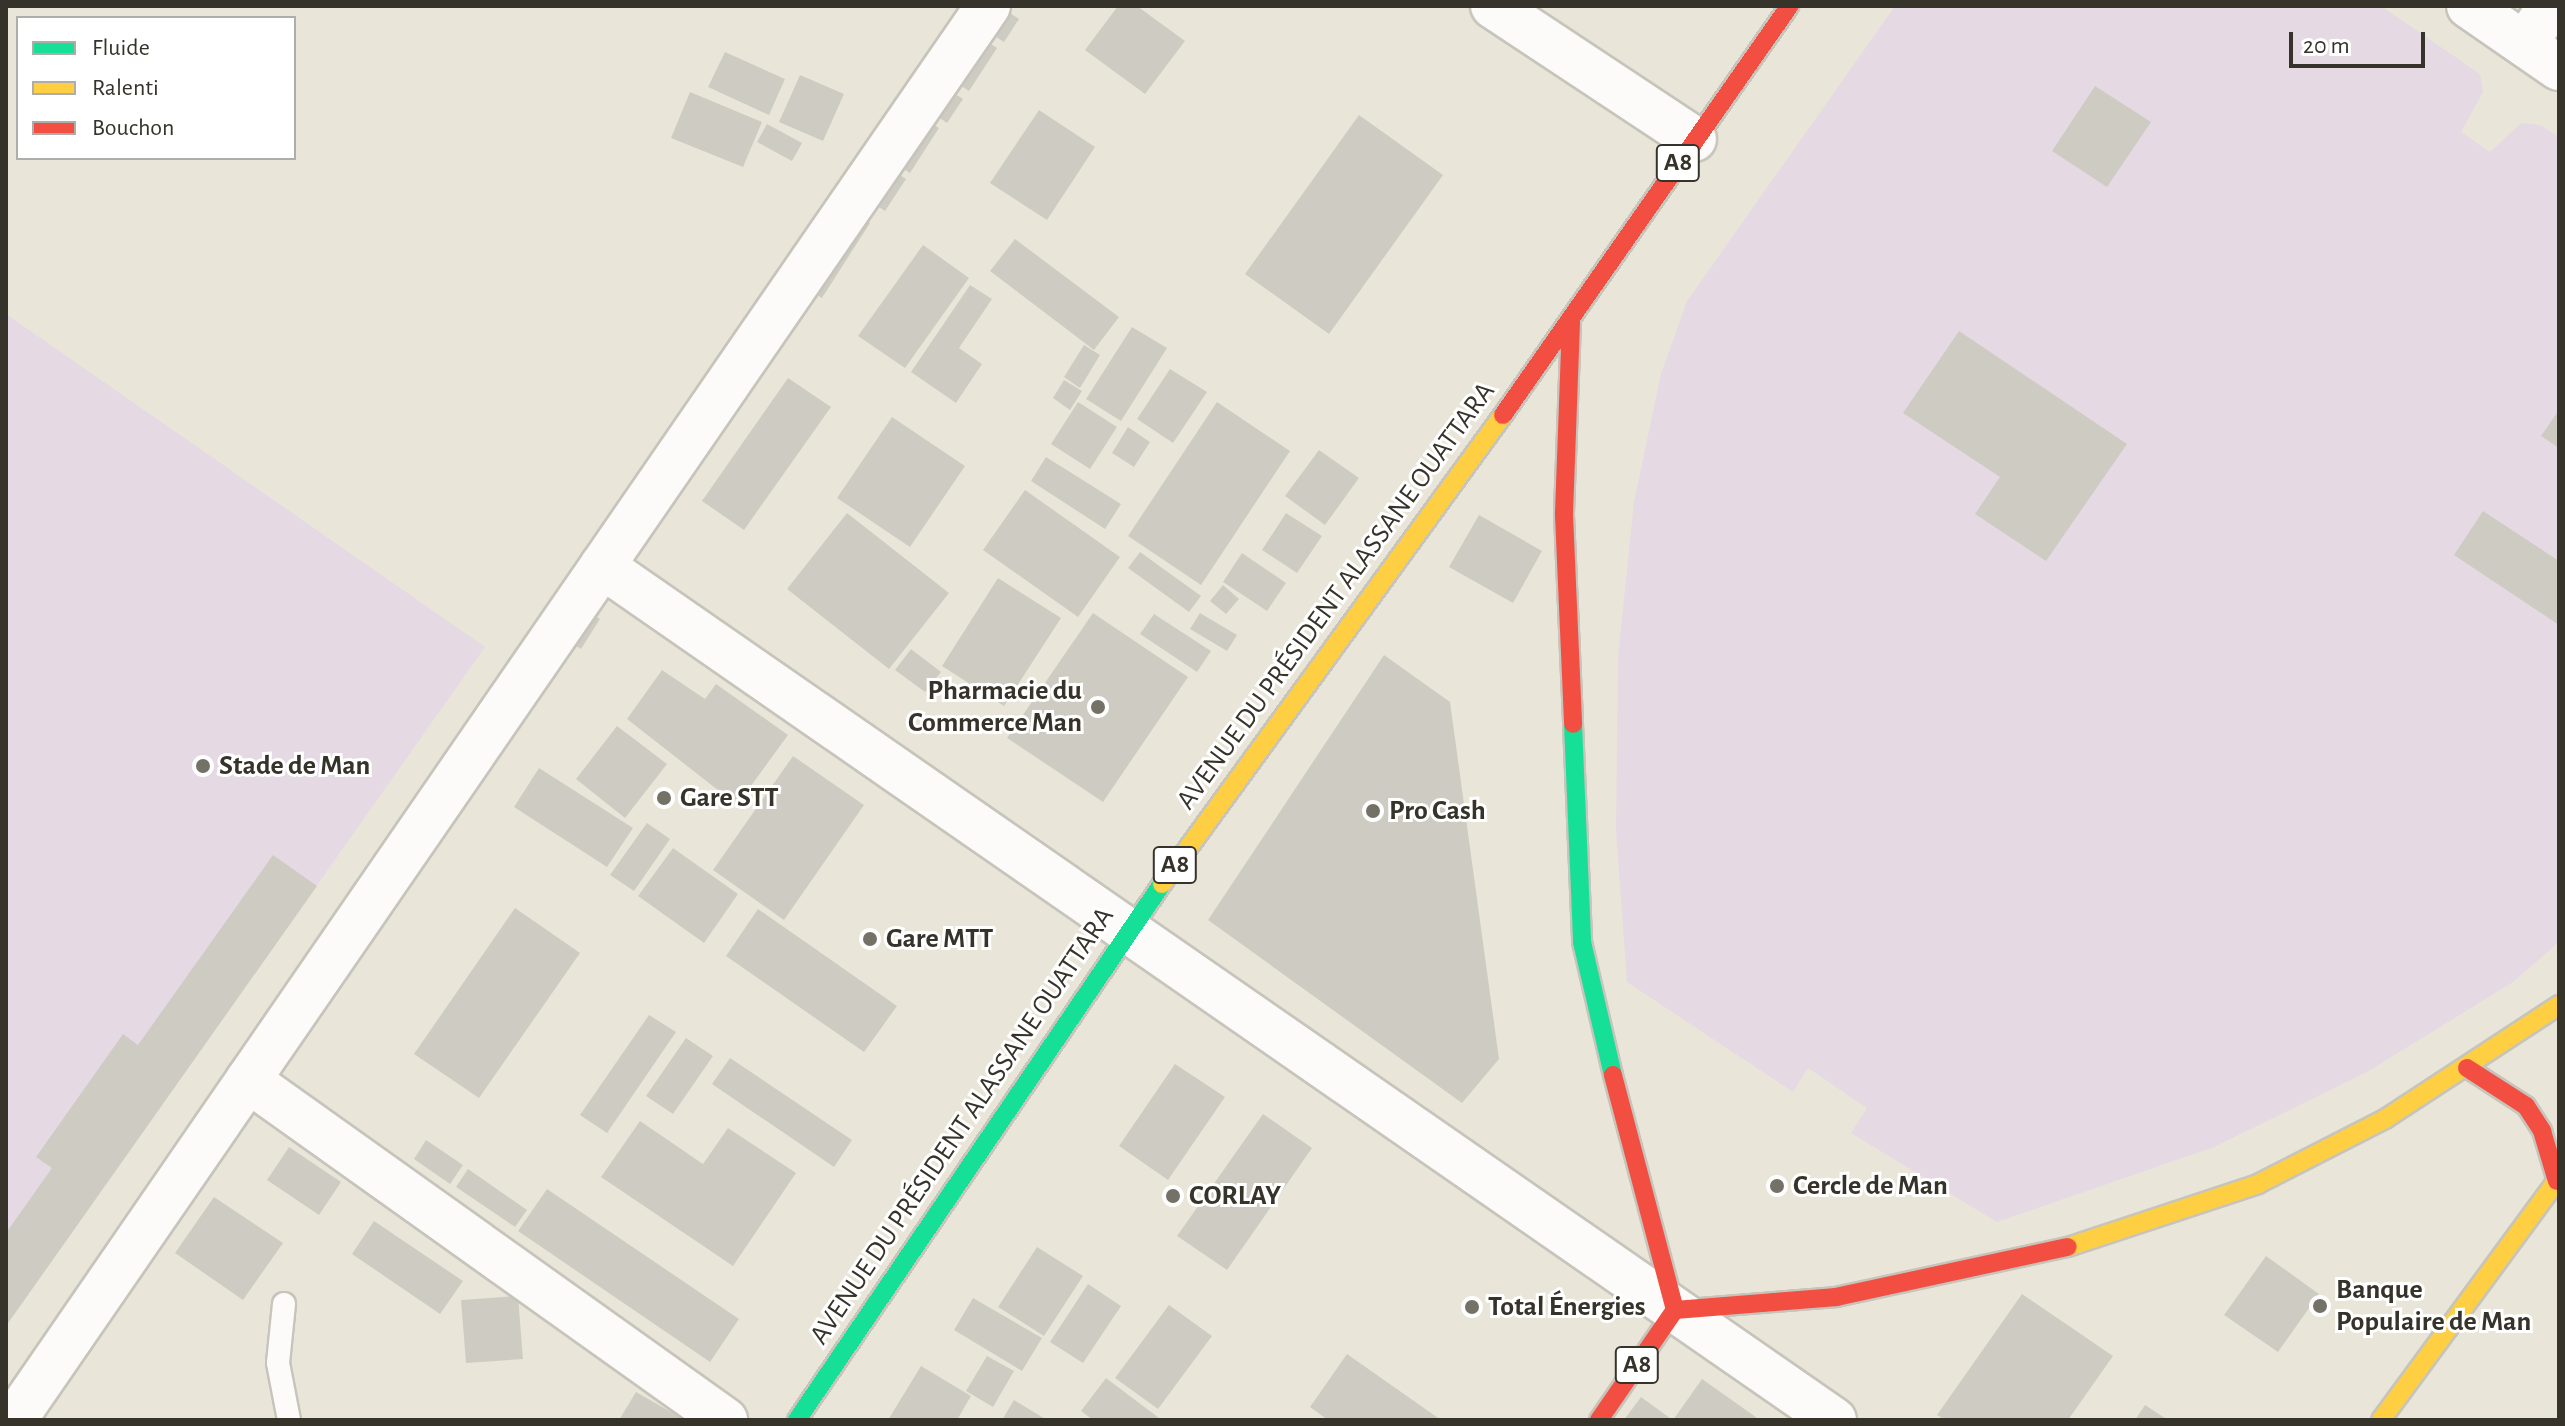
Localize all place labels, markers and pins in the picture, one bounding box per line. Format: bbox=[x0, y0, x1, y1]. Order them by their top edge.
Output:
place label: Pharmacie du Commerce Man bbox=[908, 674, 1082, 740]
marker: Pharmacie du Commerce Man bbox=[1089, 698, 1107, 716]
place label: Stade de Man bbox=[219, 749, 370, 783]
marker: Stade de Man bbox=[194, 757, 212, 775]
place label: Gare STT bbox=[680, 781, 779, 815]
marker: Gare STT bbox=[655, 789, 673, 807]
place label: Pro Cash bbox=[1389, 794, 1486, 828]
marker: Pro Cash bbox=[1364, 802, 1382, 820]
place label: Gare MTT bbox=[886, 922, 993, 956]
marker: Gare MTT bbox=[861, 930, 879, 948]
place label: Cercle de Man bbox=[1793, 1169, 1948, 1203]
marker: Cercle de Man bbox=[1768, 1177, 1786, 1195]
place label: CORLAY bbox=[1189, 1179, 1281, 1213]
marker: CORLAY bbox=[1164, 1187, 1182, 1205]
place label: Banque Populaire de Man bbox=[2336, 1273, 2531, 1339]
place label: Total Énergies bbox=[1488, 1290, 1646, 1324]
marker: Banque Populaire de Man bbox=[2311, 1297, 2329, 1315]
marker: Total Énergies bbox=[1463, 1298, 1481, 1316]

